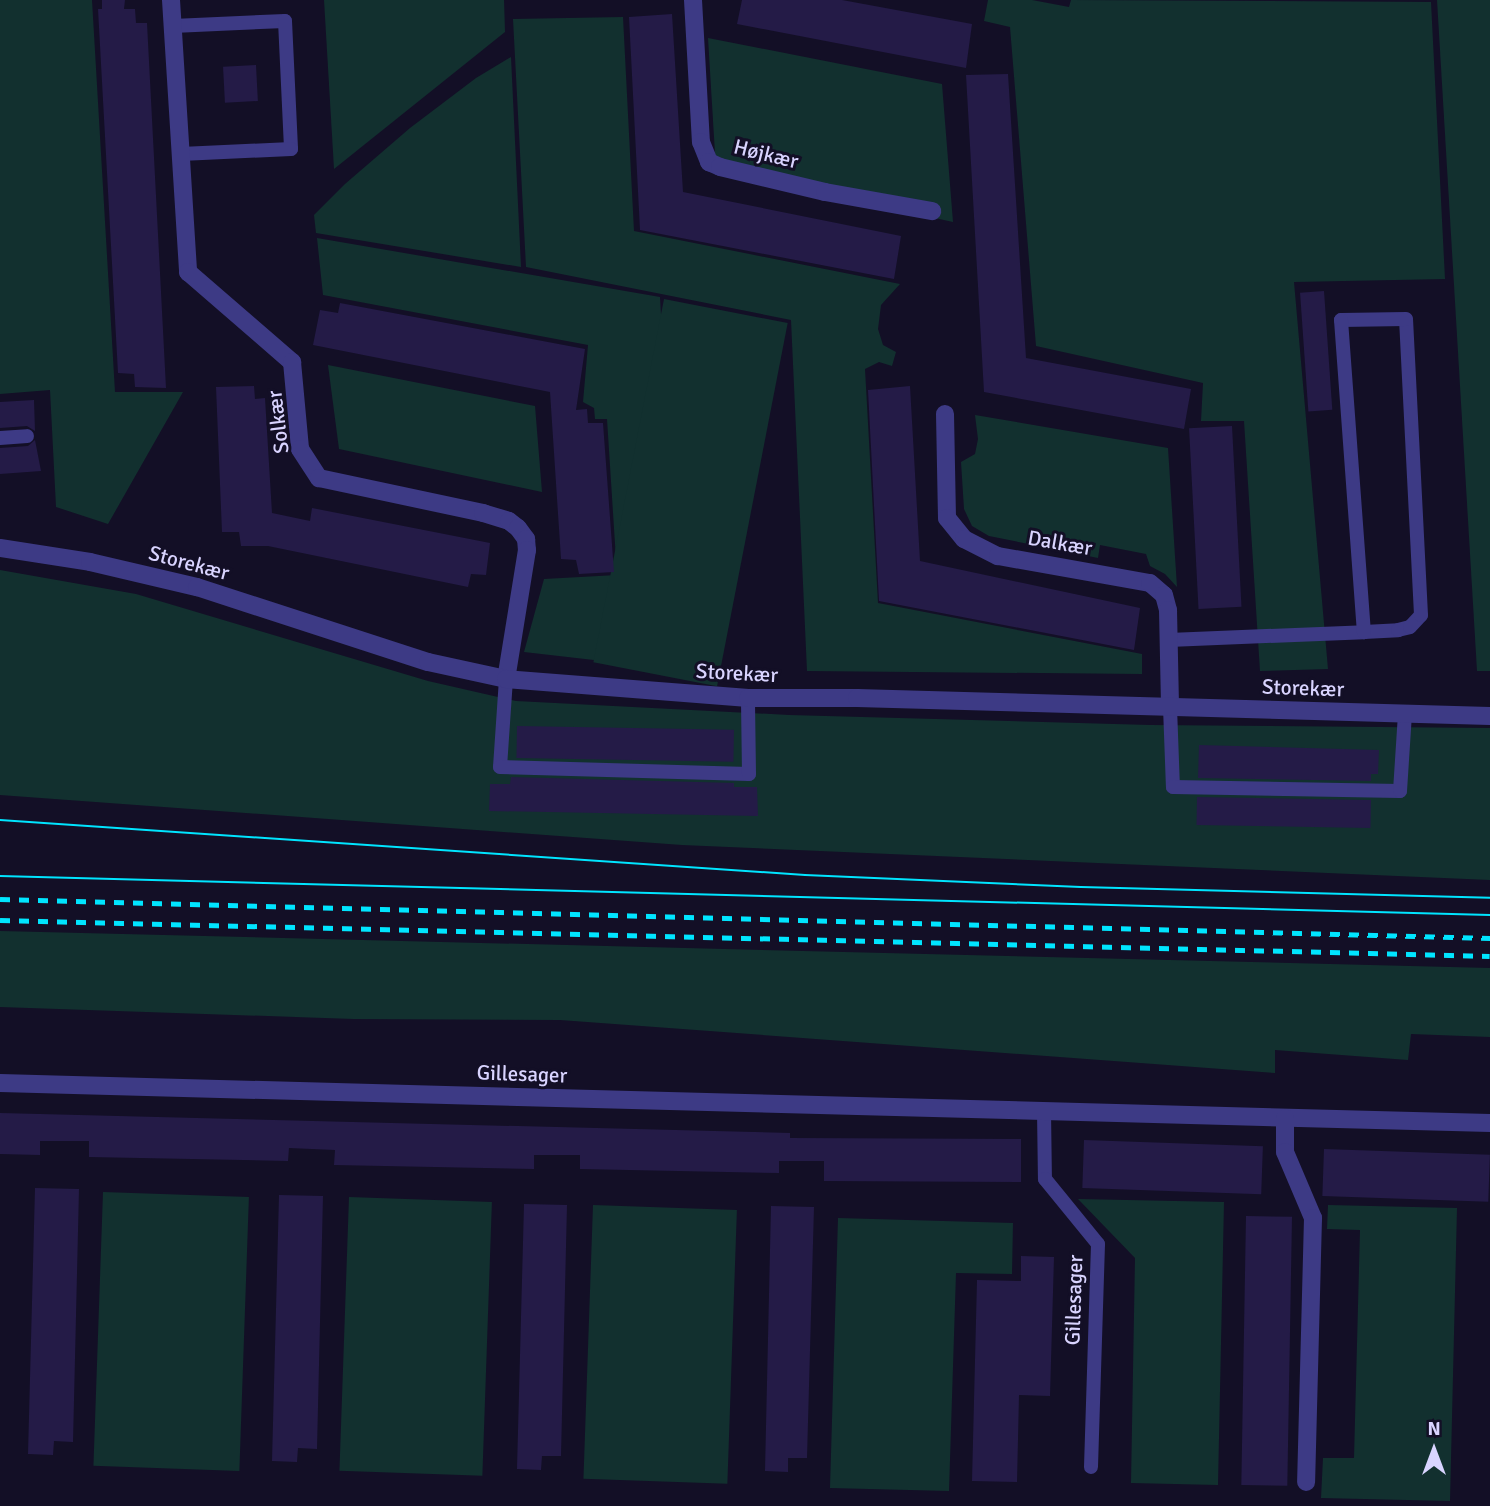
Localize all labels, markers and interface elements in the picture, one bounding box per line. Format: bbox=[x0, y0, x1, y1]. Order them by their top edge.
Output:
street label: Højkær bbox=[731, 134, 801, 174]
street label: Solkær bbox=[262, 389, 294, 455]
street label: Dalkær bbox=[1026, 525, 1094, 561]
street label: Storekær bbox=[146, 540, 232, 586]
street label: Storekær bbox=[695, 658, 779, 688]
street label: Storekær bbox=[1261, 674, 1345, 702]
street label: Gillesager bbox=[476, 1060, 568, 1088]
street label: Gillesager bbox=[1060, 1254, 1088, 1346]
north arrow bbox=[1399, 1415, 1469, 1485]
text: N bbox=[1427, 1417, 1441, 1441]

